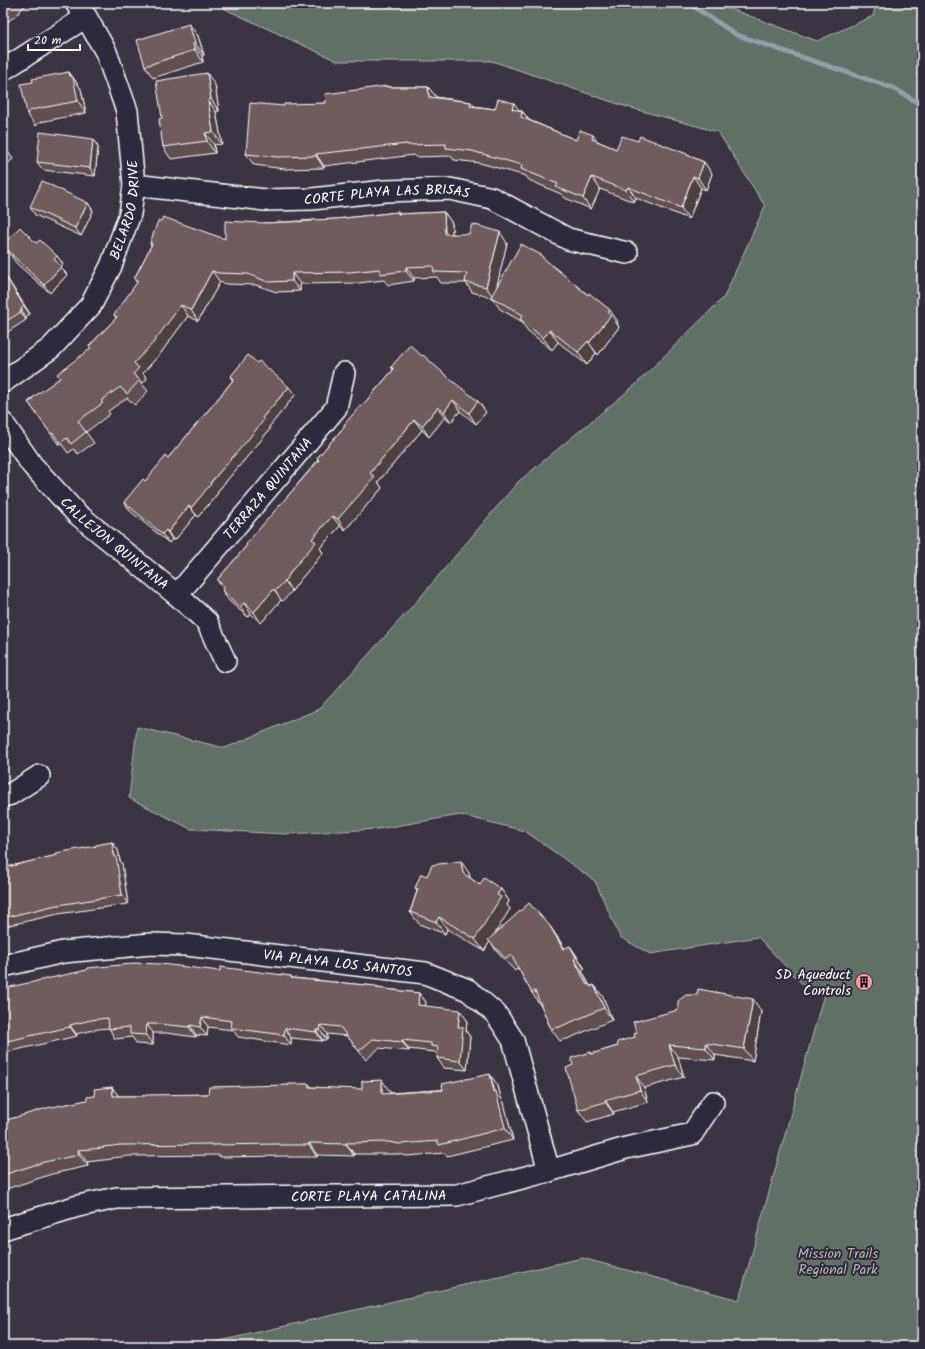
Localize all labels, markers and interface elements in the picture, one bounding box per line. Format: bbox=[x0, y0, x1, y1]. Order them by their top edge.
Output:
scale bar bbox=[28, 26, 80, 52]
text: 20 m bbox=[34, 31, 62, 50]
street label: BELARDO DRIVE bbox=[104, 158, 146, 263]
street label: CORTE PLAYA LAS BRISAS bbox=[304, 179, 472, 211]
street label: TERRAZA QUINTANA bbox=[218, 433, 318, 545]
street label: CALLEJON QUINTANA bbox=[54, 492, 173, 596]
street label: VIA PLAYA LOS SANTOS bbox=[262, 944, 414, 984]
place label: SD Aqueduct Controls bbox=[775, 964, 852, 1002]
building icon: SD Aqueduct Controls bbox=[854, 972, 874, 992]
street label: CORTE PLAYA CATALINA bbox=[291, 1185, 447, 1208]
park label: Mission Trails Regional Park bbox=[798, 1243, 878, 1281]

